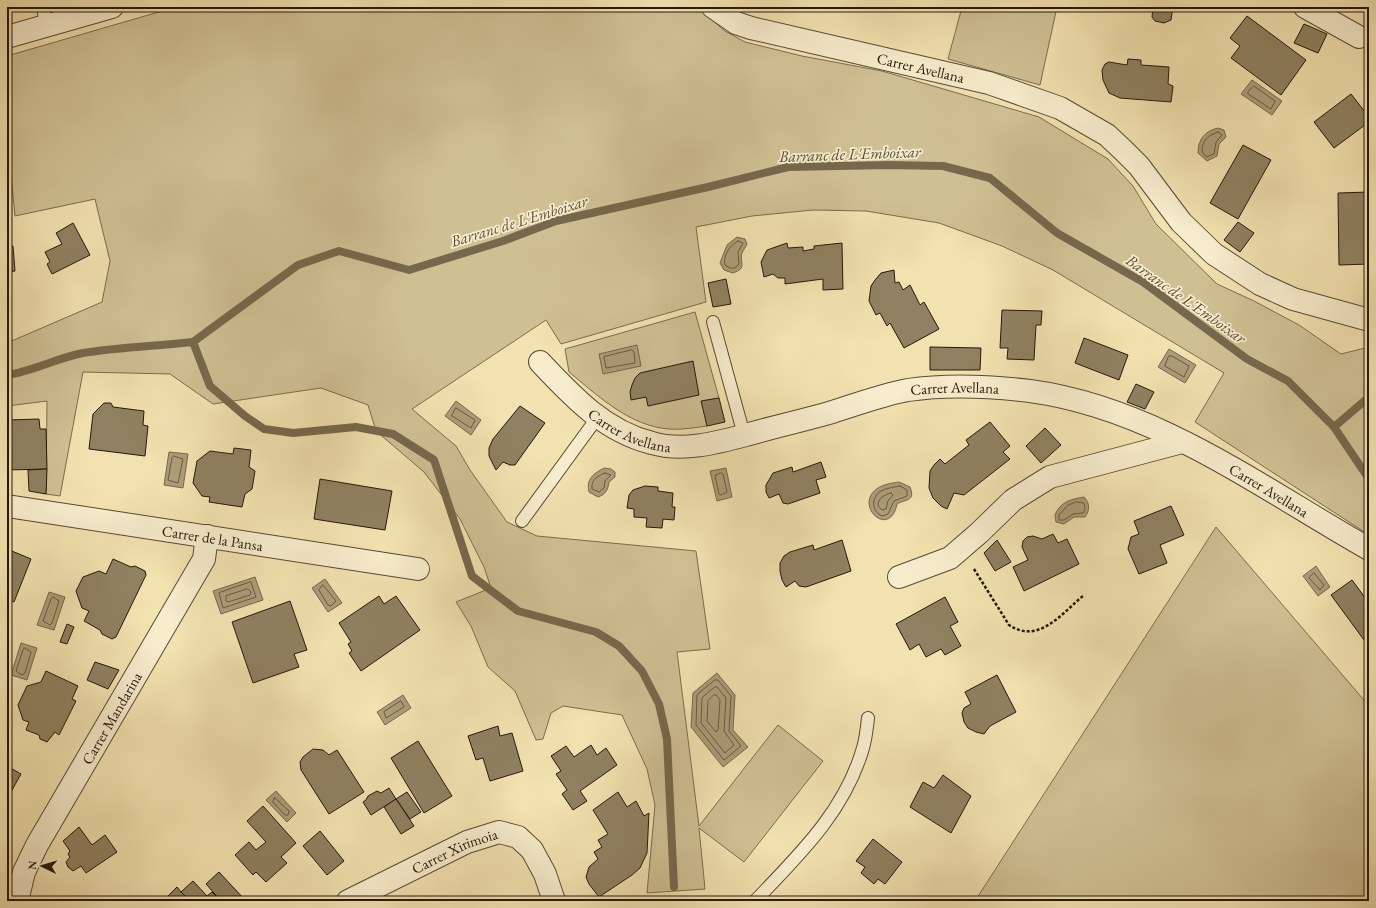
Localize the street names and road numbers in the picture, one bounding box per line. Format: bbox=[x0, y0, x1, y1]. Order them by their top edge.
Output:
street label: Carrer Avellana bbox=[875, 48, 966, 87]
street label: Carrer Avellana bbox=[909, 377, 1000, 399]
street label: Carrer Avellana bbox=[585, 404, 672, 456]
street label: Carrer Avellana bbox=[1226, 459, 1312, 521]
street label: Carrer de la Pansa bbox=[161, 520, 264, 555]
street label: Carrer Mandarina bbox=[77, 668, 146, 768]
street label: Carrer Xirimoia bbox=[408, 824, 500, 878]

